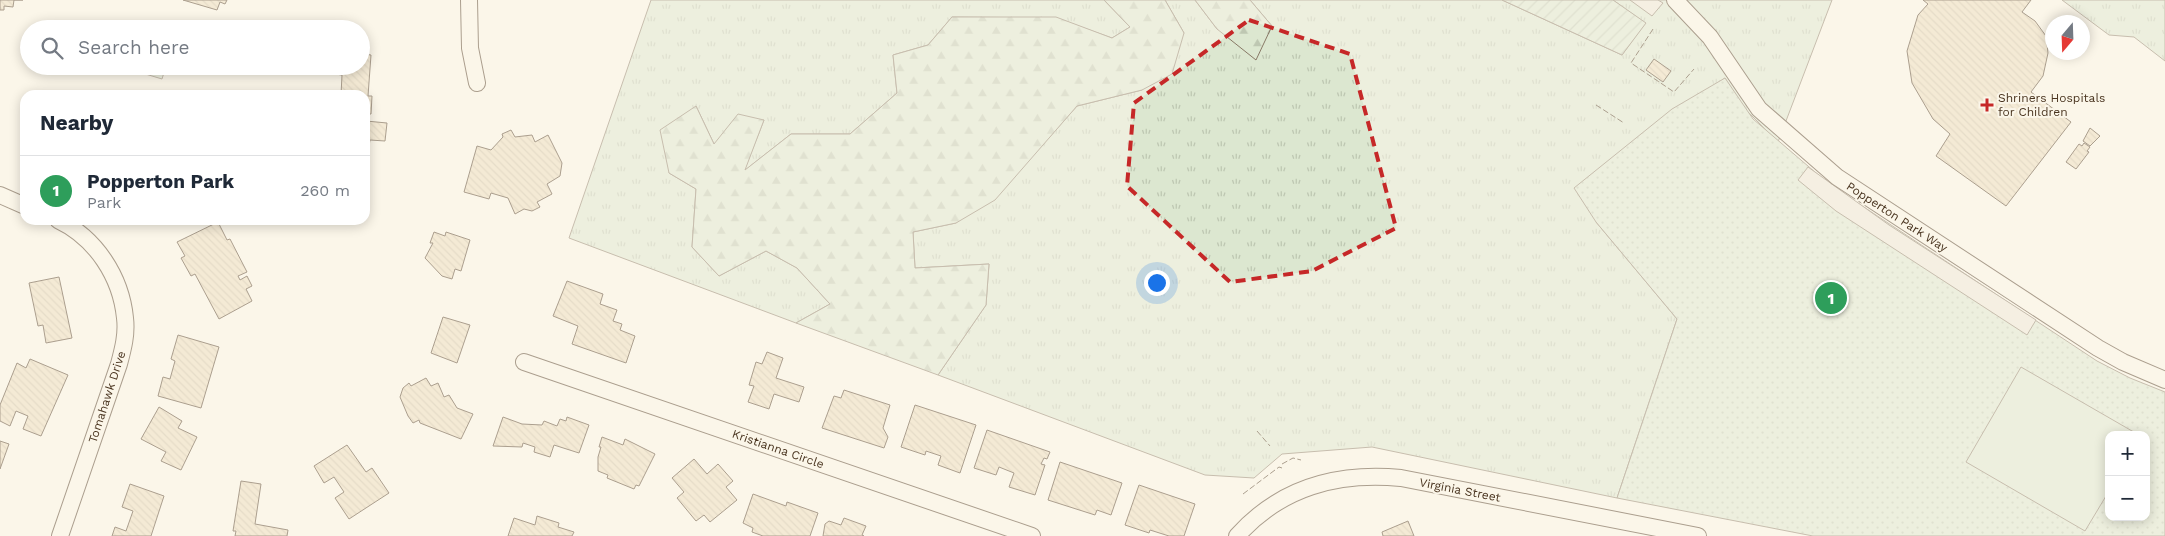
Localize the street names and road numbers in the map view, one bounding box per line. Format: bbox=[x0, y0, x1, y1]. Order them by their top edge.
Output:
street label: Popperton Park Way bbox=[1844, 179, 1951, 255]
street label: Tomahawk Drive bbox=[86, 349, 129, 445]
street label: Kristianna Circle bbox=[730, 427, 826, 471]
street label: Virginia Street bbox=[1418, 475, 1502, 505]

